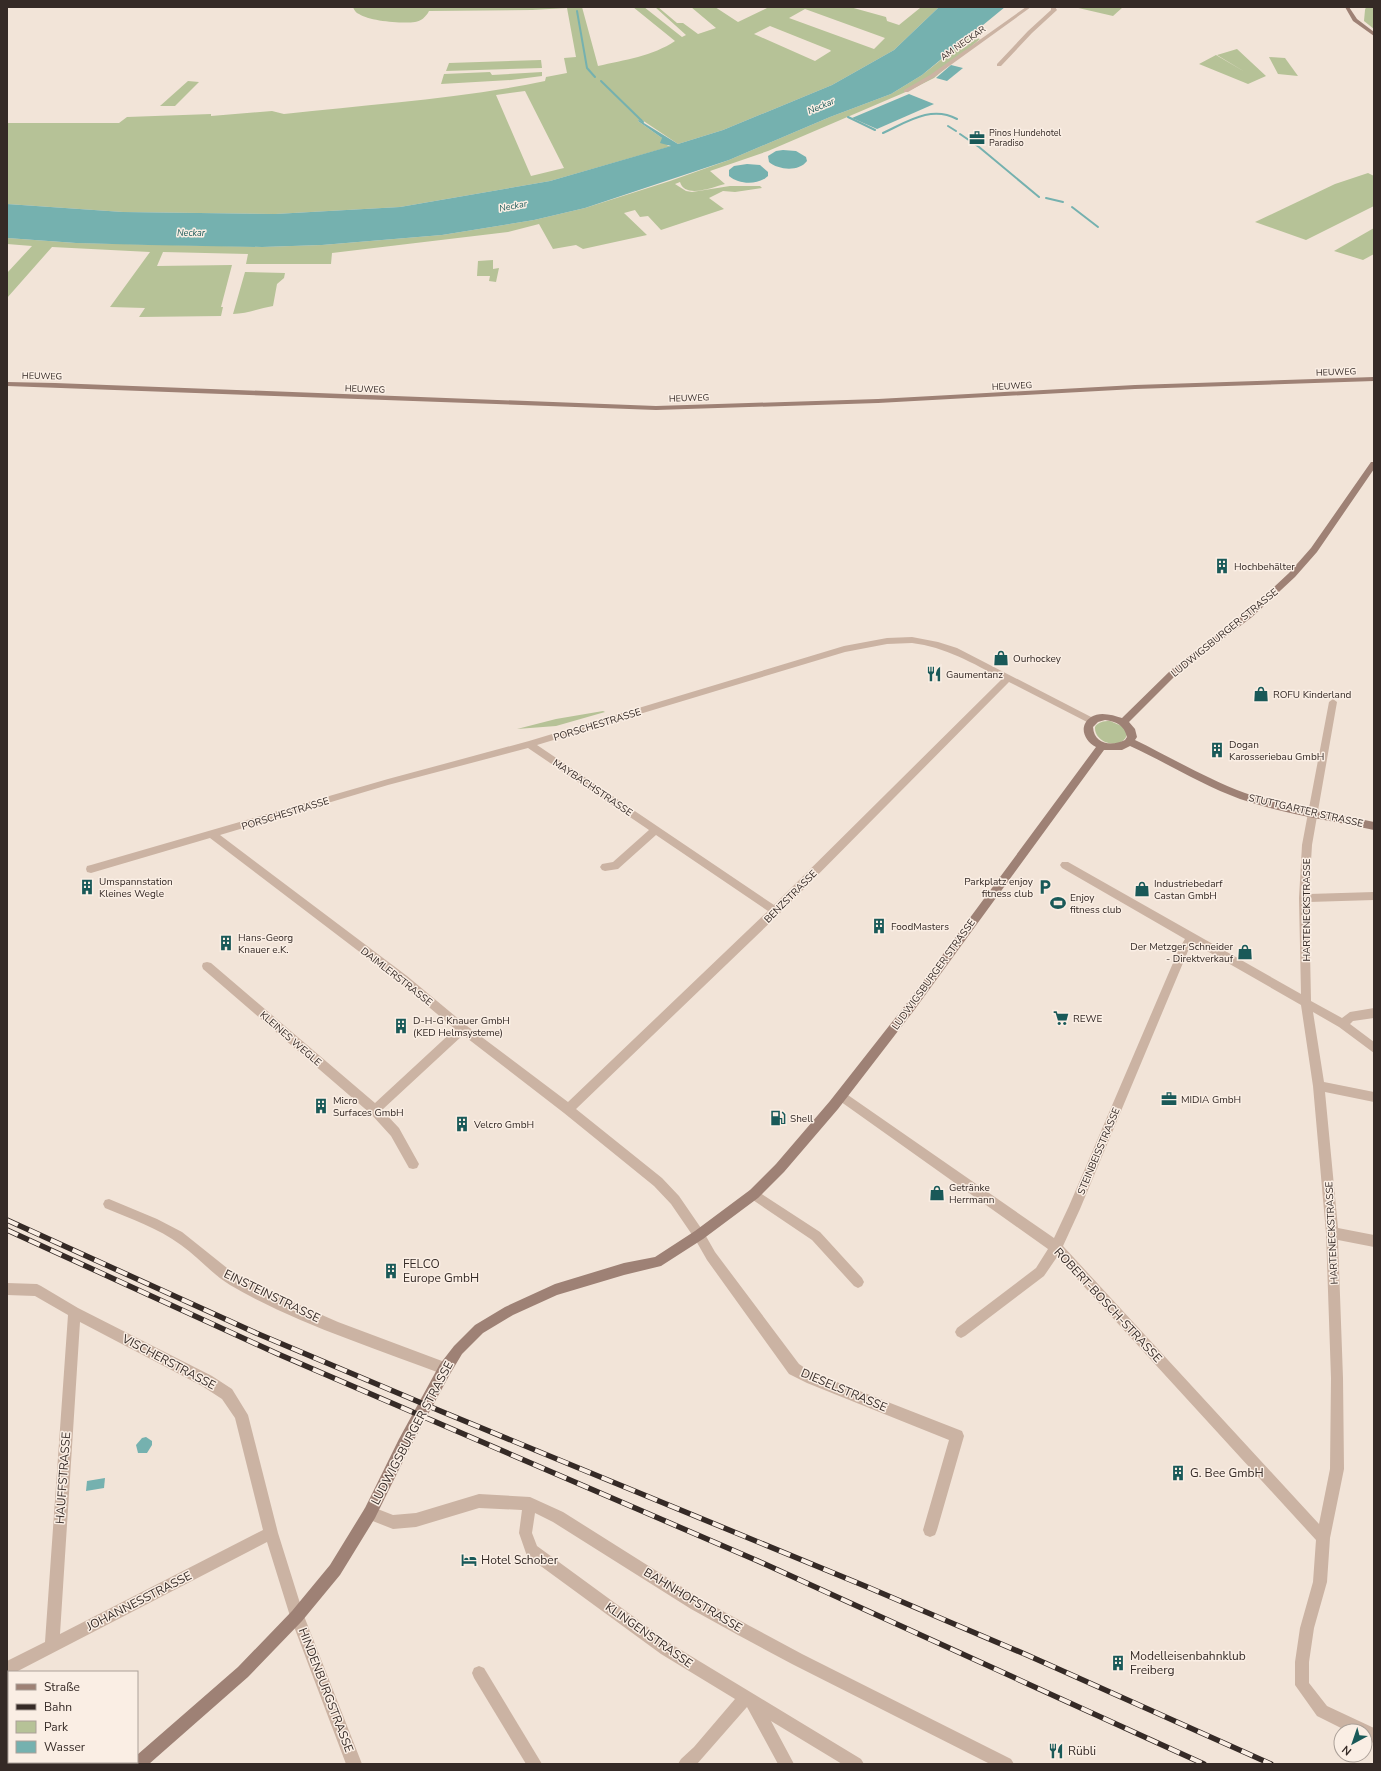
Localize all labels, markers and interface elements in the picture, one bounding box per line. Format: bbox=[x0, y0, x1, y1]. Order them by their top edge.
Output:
street label: AM NECKAR bbox=[938, 23, 988, 63]
water label: Neckar bbox=[806, 95, 837, 117]
place label: Pinos Hundehotel Paradiso bbox=[989, 127, 1062, 149]
office icon: Pinos Hundehotel Paradiso bbox=[968, 129, 986, 147]
water label: Neckar bbox=[498, 197, 529, 215]
water label: Neckar bbox=[177, 227, 206, 239]
street label: HEUWEG bbox=[1316, 365, 1356, 379]
street label: HEUWEG bbox=[22, 370, 62, 382]
street label: HEUWEG bbox=[992, 379, 1032, 393]
street label: HEUWEG bbox=[345, 382, 385, 396]
street label: HEUWEG bbox=[669, 391, 709, 405]
building icon: Hochbehälter bbox=[1213, 557, 1231, 575]
place label: Hochbehälter bbox=[1234, 560, 1295, 574]
street label: LUDWIGSBURGER STRASSE bbox=[1168, 585, 1281, 680]
shop icon: Ourhockey bbox=[992, 649, 1010, 667]
place label: Ourhockey bbox=[1013, 652, 1062, 666]
restaurant icon: Gaumentanz bbox=[925, 665, 943, 683]
place label: Gaumentanz bbox=[946, 668, 1003, 682]
shop icon: ROFU Kinderland bbox=[1252, 685, 1270, 703]
place label: ROFU Kinderland bbox=[1273, 688, 1352, 702]
street label: PORSCHESTRASSE bbox=[552, 705, 643, 745]
place label: Dogan Karosseriebau GmbH bbox=[1229, 738, 1324, 764]
building icon: Dogan Karosseriebau GmbH bbox=[1208, 741, 1226, 759]
street label: MAYBACHSTRASSE bbox=[550, 756, 635, 820]
street label: STUTTGARTER STRASSE bbox=[1247, 791, 1365, 831]
street label: PORSCHESTRASSE bbox=[240, 794, 331, 834]
street label: HARTENECKSTRASSE bbox=[1300, 858, 1314, 962]
street label: BENZSTRASSE bbox=[761, 867, 820, 926]
place label: Umspannstation Kleines Wegle bbox=[99, 875, 173, 901]
place label: Parkplatz enjoy fitness club bbox=[964, 875, 1034, 901]
place label: Industriebedarf Castan GmbH bbox=[1154, 877, 1223, 903]
building icon: Umspannstation Kleines Wegle bbox=[78, 878, 96, 896]
parking icon: Parkplatz enjoy fitness club bbox=[1036, 878, 1054, 896]
shop icon: Industriebedarf Castan GmbH bbox=[1133, 880, 1151, 898]
place label: Enjoy fitness club bbox=[1070, 891, 1121, 917]
sports icon: Enjoy fitness club bbox=[1049, 894, 1067, 912]
street label: LUDWIGSBURGER STRASSE bbox=[889, 916, 979, 1033]
building icon: FoodMasters bbox=[870, 917, 888, 935]
place label: FoodMasters bbox=[891, 920, 949, 934]
place label: Hans-Georg Knauer e.K. bbox=[238, 931, 293, 957]
building icon: Hans-Georg Knauer e.K. bbox=[217, 934, 235, 952]
place label: Der Metzger Schneider - Direktverkauf bbox=[1130, 940, 1234, 966]
shop icon: Der Metzger Schneider - Direktverkauf bbox=[1236, 943, 1254, 961]
street label: DAIMLERSTRASSE bbox=[358, 944, 435, 1009]
street label: KLEINES WEGLE bbox=[257, 1008, 324, 1069]
supermarket icon: REWE bbox=[1052, 1009, 1070, 1027]
place label: REWE bbox=[1073, 1012, 1102, 1026]
place label: D-H-G Knauer GmbH (KED Helmsysteme) bbox=[413, 1014, 510, 1040]
building icon: D-H-G Knauer GmbH (KED Helmsysteme) bbox=[392, 1017, 410, 1035]
office icon: MIDIA GmbH bbox=[1160, 1090, 1178, 1108]
place label: MIDIA GmbH bbox=[1181, 1093, 1241, 1107]
place label: Micro Surfaces GmbH bbox=[333, 1094, 404, 1120]
building icon: Micro Surfaces GmbH bbox=[312, 1097, 330, 1115]
street label: STEINBEISSTRASSE bbox=[1074, 1106, 1124, 1197]
fuel station icon: Shell bbox=[769, 1109, 787, 1127]
place label: Shell bbox=[790, 1112, 813, 1126]
building icon: Velcro GmbH bbox=[453, 1115, 471, 1133]
place label: Velcro GmbH bbox=[473, 1118, 534, 1132]
place label: Getränke Herrmann bbox=[949, 1181, 994, 1207]
street label: HARTENECKSTRASSE bbox=[1322, 1181, 1342, 1285]
shop icon: Getränke Herrmann bbox=[928, 1184, 946, 1202]
street label: ROBERT-BOSCH-STRASSE bbox=[1051, 1244, 1165, 1366]
place label: FELCO Europe GmbH bbox=[403, 1256, 479, 1286]
building icon: FELCO Europe GmbH bbox=[382, 1262, 400, 1280]
street label: EINSTEINSTRASSE bbox=[221, 1266, 323, 1326]
street label: VISCHERSTRASSE bbox=[119, 1330, 219, 1393]
street label: LUDWIGSBURGER STRASSE bbox=[367, 1358, 457, 1508]
street label: DIESELSTRASSE bbox=[798, 1365, 890, 1415]
street label: HAUFFSTRASSE bbox=[52, 1431, 74, 1525]
building icon: G. Bee GmbH bbox=[1169, 1464, 1187, 1482]
place label: G. Bee GmbH bbox=[1190, 1465, 1264, 1481]
hotel icon: Hotel Schober bbox=[460, 1551, 478, 1569]
place label: Hotel Schober bbox=[481, 1552, 559, 1568]
street label: BAHNHOFSTRASSE bbox=[641, 1564, 745, 1636]
street label: JOHANNESSTRASSE bbox=[83, 1568, 194, 1635]
street label: KLINGENSTRASSE bbox=[602, 1599, 696, 1671]
street label: HINDENBURGSTRASSE bbox=[295, 1625, 357, 1755]
place label: Modelleisenbahnklub Freiberg bbox=[1130, 1648, 1246, 1678]
building icon: Modelleisenbahnklub Freiberg bbox=[1109, 1654, 1127, 1672]
legend bbox=[8, 1671, 138, 1763]
text: Straße bbox=[44, 1679, 80, 1695]
text: Bahn bbox=[44, 1699, 72, 1715]
text: Park bbox=[44, 1719, 69, 1735]
north arrow bbox=[1333, 1723, 1373, 1763]
text: Wasser bbox=[44, 1739, 86, 1755]
restaurant icon: Rübli bbox=[1047, 1742, 1065, 1760]
text: N bbox=[1339, 1742, 1355, 1759]
place label: Rübli bbox=[1068, 1743, 1096, 1759]

